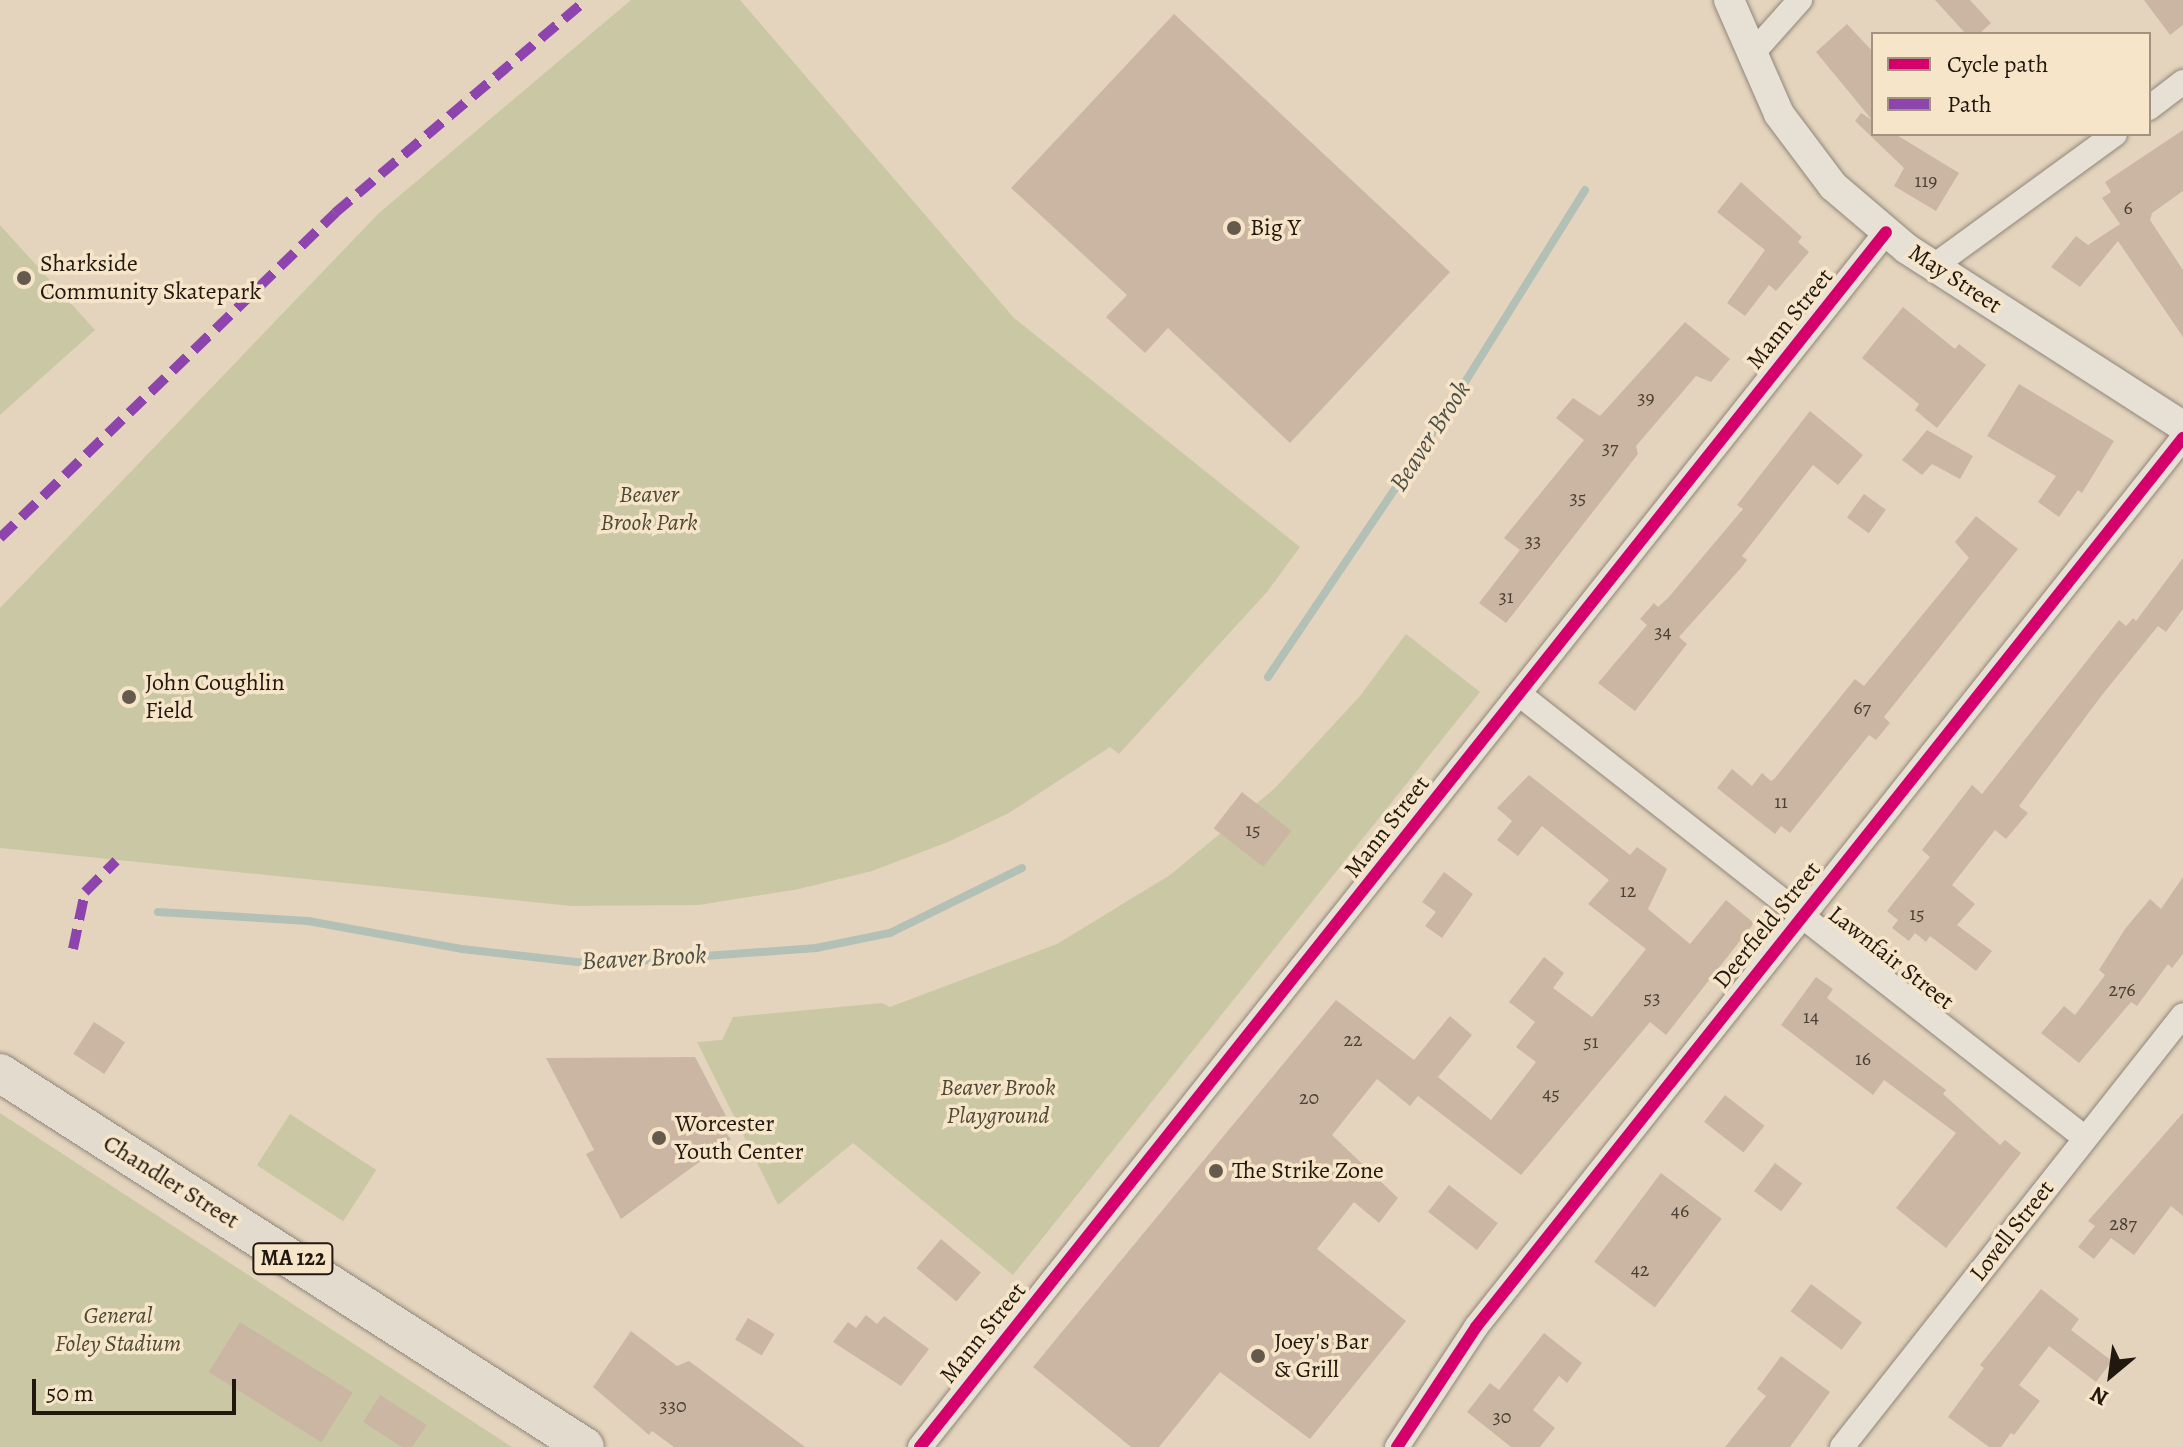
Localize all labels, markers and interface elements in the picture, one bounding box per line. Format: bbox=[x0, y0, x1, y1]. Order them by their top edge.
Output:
legend bbox=[1871, 32, 2151, 136]
text: Cycle path bbox=[1947, 48, 2048, 80]
text: Path bbox=[1947, 88, 1992, 120]
house number: 119 bbox=[1915, 168, 1937, 192]
house number: 6 bbox=[2123, 195, 2133, 219]
place label: Big Y bbox=[1250, 214, 1301, 242]
marker: Big Y bbox=[1225, 219, 1243, 237]
street label: May Street bbox=[1903, 238, 2007, 320]
place label: Sharkside Community Skatepark bbox=[40, 250, 261, 306]
street label: Mann Street bbox=[1741, 263, 1839, 375]
marker: Sharkside Community Skatepark bbox=[15, 269, 33, 287]
water label: Beaver Brook bbox=[1383, 375, 1477, 497]
house number: 39 bbox=[1637, 385, 1655, 409]
house number: 37 bbox=[1602, 435, 1618, 459]
park label: Beaver Brook Park bbox=[600, 481, 698, 537]
house number: 35 bbox=[1570, 485, 1586, 509]
house number: 33 bbox=[1525, 528, 1541, 552]
house number: 31 bbox=[1498, 584, 1514, 608]
house number: 34 bbox=[1654, 619, 1672, 643]
place label: John Coughlin Field bbox=[145, 669, 285, 725]
marker: John Coughlin Field bbox=[120, 688, 138, 706]
house number: 67 bbox=[1853, 695, 1871, 719]
street label: Mann Street bbox=[1338, 770, 1436, 884]
house number: 11 bbox=[1774, 789, 1788, 813]
house number: 15 bbox=[1245, 817, 1261, 841]
street label: Deerfield Street bbox=[1707, 856, 1827, 994]
house number: 12 bbox=[1620, 878, 1636, 902]
street label: Lawnfair Street bbox=[1822, 900, 1960, 1016]
house number: 15 bbox=[1909, 901, 1925, 925]
water label: Beaver Brook bbox=[581, 939, 707, 977]
house number: 276 bbox=[2108, 977, 2136, 1001]
house number: 53 bbox=[1644, 985, 1660, 1009]
house number: 14 bbox=[1803, 1004, 1819, 1028]
house number: 22 bbox=[1344, 1027, 1362, 1051]
house number: 51 bbox=[1583, 1029, 1599, 1053]
house number: 16 bbox=[1855, 1046, 1871, 1070]
park label: Beaver Brook Playground bbox=[940, 1074, 1056, 1130]
house number: 45 bbox=[1542, 1081, 1560, 1105]
house number: 20 bbox=[1299, 1085, 1319, 1109]
place label: Worcester Youth Center bbox=[675, 1110, 804, 1166]
street label: Chandler Street bbox=[98, 1129, 244, 1235]
marker: Worcester Youth Center bbox=[650, 1129, 668, 1147]
place label: The Strike Zone bbox=[1232, 1157, 1384, 1185]
marker: The Strike Zone bbox=[1207, 1162, 1225, 1180]
street label: Lovell Street bbox=[1964, 1175, 2060, 1287]
house number: 46 bbox=[1671, 1198, 1689, 1222]
house number: 287 bbox=[2109, 1211, 2137, 1235]
road number: MA 122 bbox=[251, 1241, 335, 1277]
house number: 42 bbox=[1631, 1257, 1649, 1281]
street label: Mann Street bbox=[934, 1277, 1032, 1389]
park label: General Foley Stadium bbox=[55, 1302, 181, 1358]
place label: Joey's Bar & Grill bbox=[1274, 1328, 1369, 1384]
north arrow bbox=[2071, 1335, 2151, 1415]
marker: Joey's Bar & Grill bbox=[1249, 1347, 1267, 1365]
scale bar bbox=[36, 1363, 240, 1413]
text: 50 m bbox=[46, 1377, 94, 1409]
text: N bbox=[2085, 1379, 2114, 1413]
house number: 330 bbox=[659, 1393, 687, 1417]
house number: 30 bbox=[1493, 1404, 1511, 1428]

